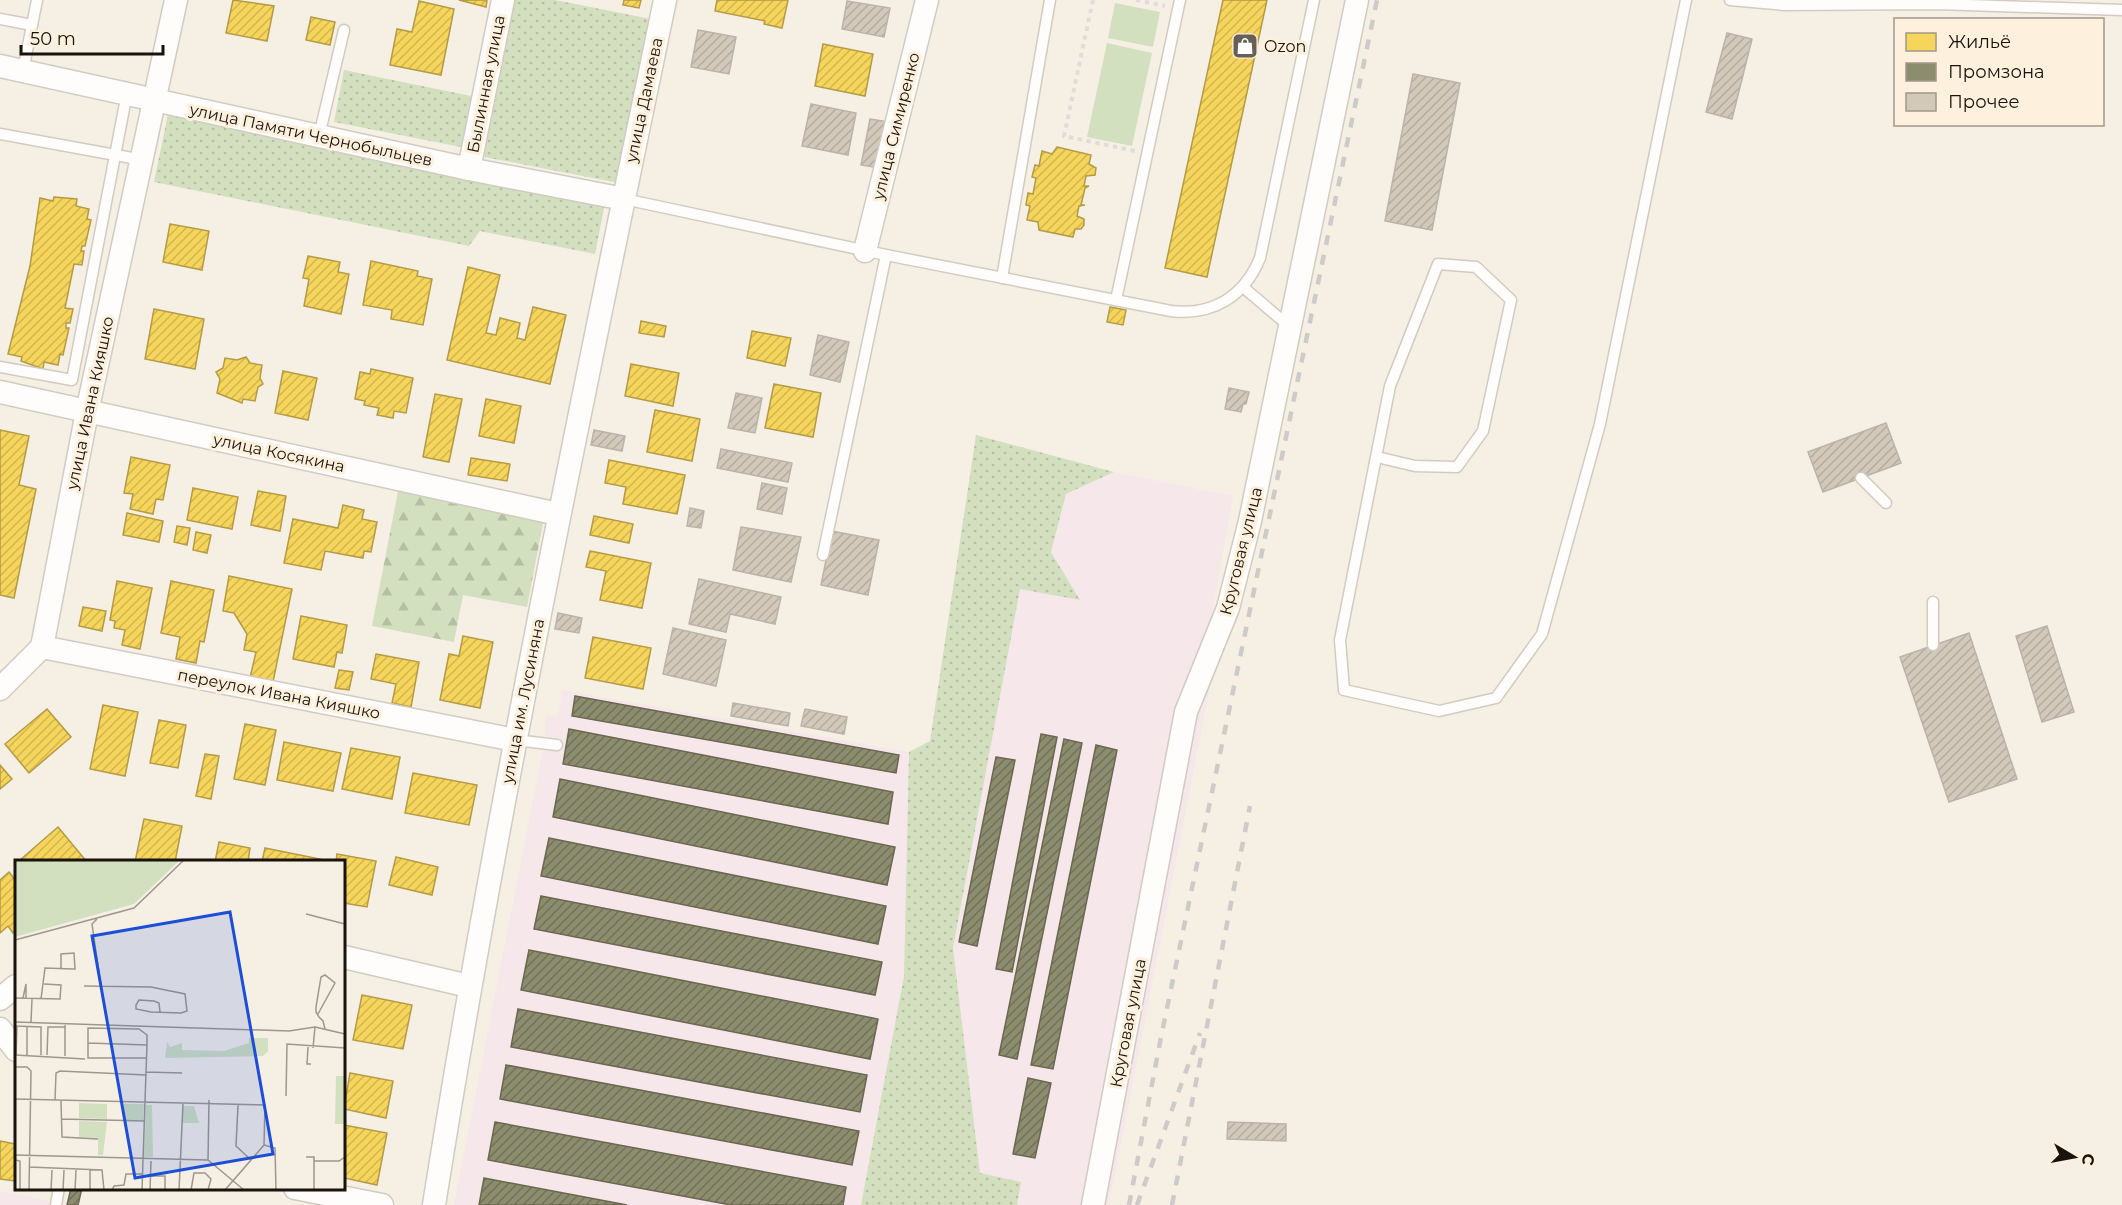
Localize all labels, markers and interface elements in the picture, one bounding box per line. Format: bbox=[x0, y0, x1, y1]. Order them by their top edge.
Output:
street label: Былинная улица bbox=[463, 13, 509, 155]
scale bar bbox=[21, 18, 164, 56]
legend bbox=[1894, 18, 2104, 126]
text: 50 m bbox=[30, 28, 76, 50]
shop icon: Ozon bbox=[1230, 31, 1260, 61]
text: Жильё bbox=[1948, 31, 2011, 53]
street label: улица Дамаева bbox=[621, 36, 667, 165]
place label: Ozon bbox=[1264, 37, 1306, 56]
street label: улица Симиренко bbox=[868, 50, 923, 203]
text: Промзона bbox=[1948, 61, 2045, 83]
text: Прочее bbox=[1948, 91, 2020, 113]
street label: улица Памяти Чернобыльцев bbox=[187, 100, 434, 170]
street label: улица Ивана Кияшко bbox=[62, 315, 118, 492]
street label: улица Косякина bbox=[211, 430, 346, 476]
street label: Круговая улица bbox=[1216, 485, 1266, 617]
street label: улица им. Лусиняна bbox=[498, 617, 548, 786]
street label: переулок Ивана Кияшко bbox=[176, 665, 382, 723]
inset map bbox=[15, 860, 345, 1190]
street label: Круговая улица bbox=[1106, 957, 1150, 1089]
north arrow bbox=[2044, 1127, 2104, 1187]
text: С bbox=[2078, 1152, 2099, 1167]

